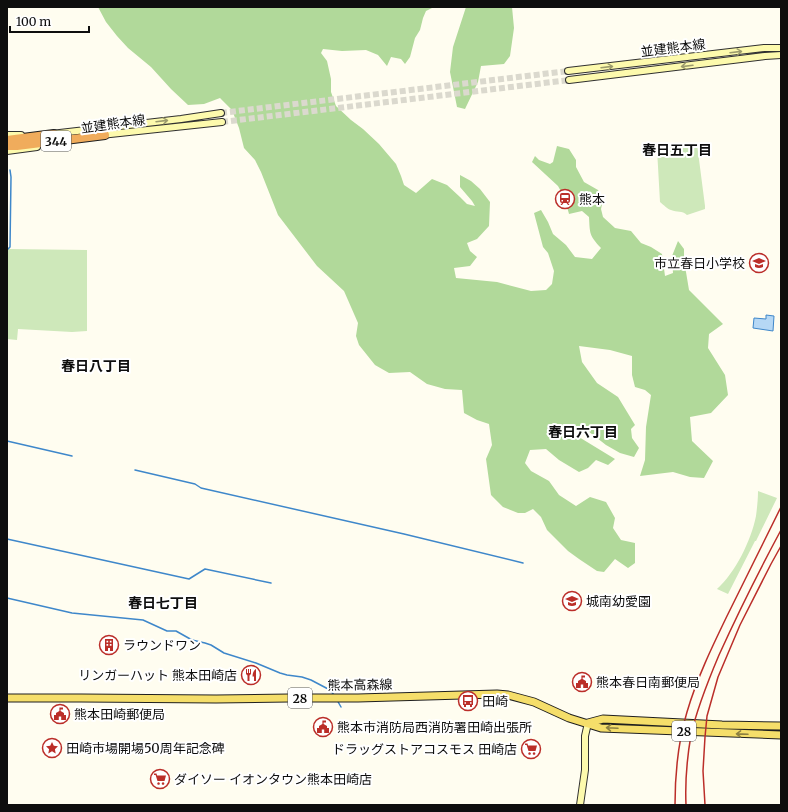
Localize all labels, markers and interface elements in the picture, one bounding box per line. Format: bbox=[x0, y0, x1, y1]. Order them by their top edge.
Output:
scale bar bbox=[10, 8, 89, 34]
text: 100 m bbox=[16, 14, 51, 29]
street label: 並建熊本線 bbox=[640, 36, 706, 60]
one-way arrow bbox=[729, 48, 742, 56]
one-way arrow bbox=[681, 62, 694, 70]
one-way arrow bbox=[600, 63, 613, 70]
street label: 並建熊本線 bbox=[80, 111, 146, 137]
one-way arrow bbox=[155, 117, 168, 125]
road number: 344 bbox=[41, 131, 71, 151]
district label: 春日五丁目 bbox=[642, 141, 712, 159]
station icon: 熊本 bbox=[554, 188, 576, 210]
place label: 熊本 bbox=[579, 191, 605, 208]
school or university icon: 市立春日小学校 bbox=[748, 252, 770, 274]
place label: 市立春日小学校 bbox=[654, 255, 745, 272]
district label: 春日八丁目 bbox=[61, 357, 131, 375]
district label: 春日六丁目 bbox=[548, 423, 618, 441]
school or university icon: 城南幼愛園 bbox=[561, 590, 583, 612]
place label: 城南幼愛園 bbox=[586, 593, 651, 610]
district label: 春日七丁目 bbox=[128, 594, 198, 612]
building icon: ラウンドワン bbox=[98, 634, 120, 656]
place label: ラウンドワン bbox=[123, 637, 201, 654]
restaurant icon: リンガーハット 熊本田崎店 bbox=[240, 664, 262, 686]
place label: リンガーハット 熊本田崎店 bbox=[78, 667, 237, 684]
public building icon: 熊本春日南郵便局 bbox=[571, 671, 593, 693]
place label: 熊本春日南郵便局 bbox=[596, 674, 700, 691]
street label: 熊本高森線 bbox=[327, 676, 393, 694]
road number: 28 bbox=[288, 688, 312, 708]
bus stop icon: 田崎 bbox=[457, 690, 479, 712]
place label: 田崎 bbox=[482, 693, 508, 710]
public building icon: 熊本田崎郵便局 bbox=[49, 703, 71, 725]
place label: 熊本田崎郵便局 bbox=[74, 706, 165, 723]
public building icon: 熊本市消防局西消防署田崎出張所 bbox=[312, 716, 334, 738]
place label: 熊本市消防局西消防署田崎出張所 bbox=[337, 719, 532, 736]
road number: 28 bbox=[672, 721, 696, 741]
one-way arrow bbox=[606, 725, 619, 732]
one-way arrow bbox=[736, 730, 749, 738]
place icon: 田崎市場開場50周年記念碑 bbox=[41, 737, 63, 759]
supermarket icon: ドラッグストアコスモス 田崎店 bbox=[520, 738, 542, 760]
place label: 田崎市場開場50周年記念碑 bbox=[66, 740, 225, 757]
place label: ドラッグストアコスモス 田崎店 bbox=[332, 741, 517, 758]
supermarket icon: ダイソー イオンタウン熊本田崎店 bbox=[149, 768, 171, 790]
place label: ダイソー イオンタウン熊本田崎店 bbox=[174, 771, 372, 788]

